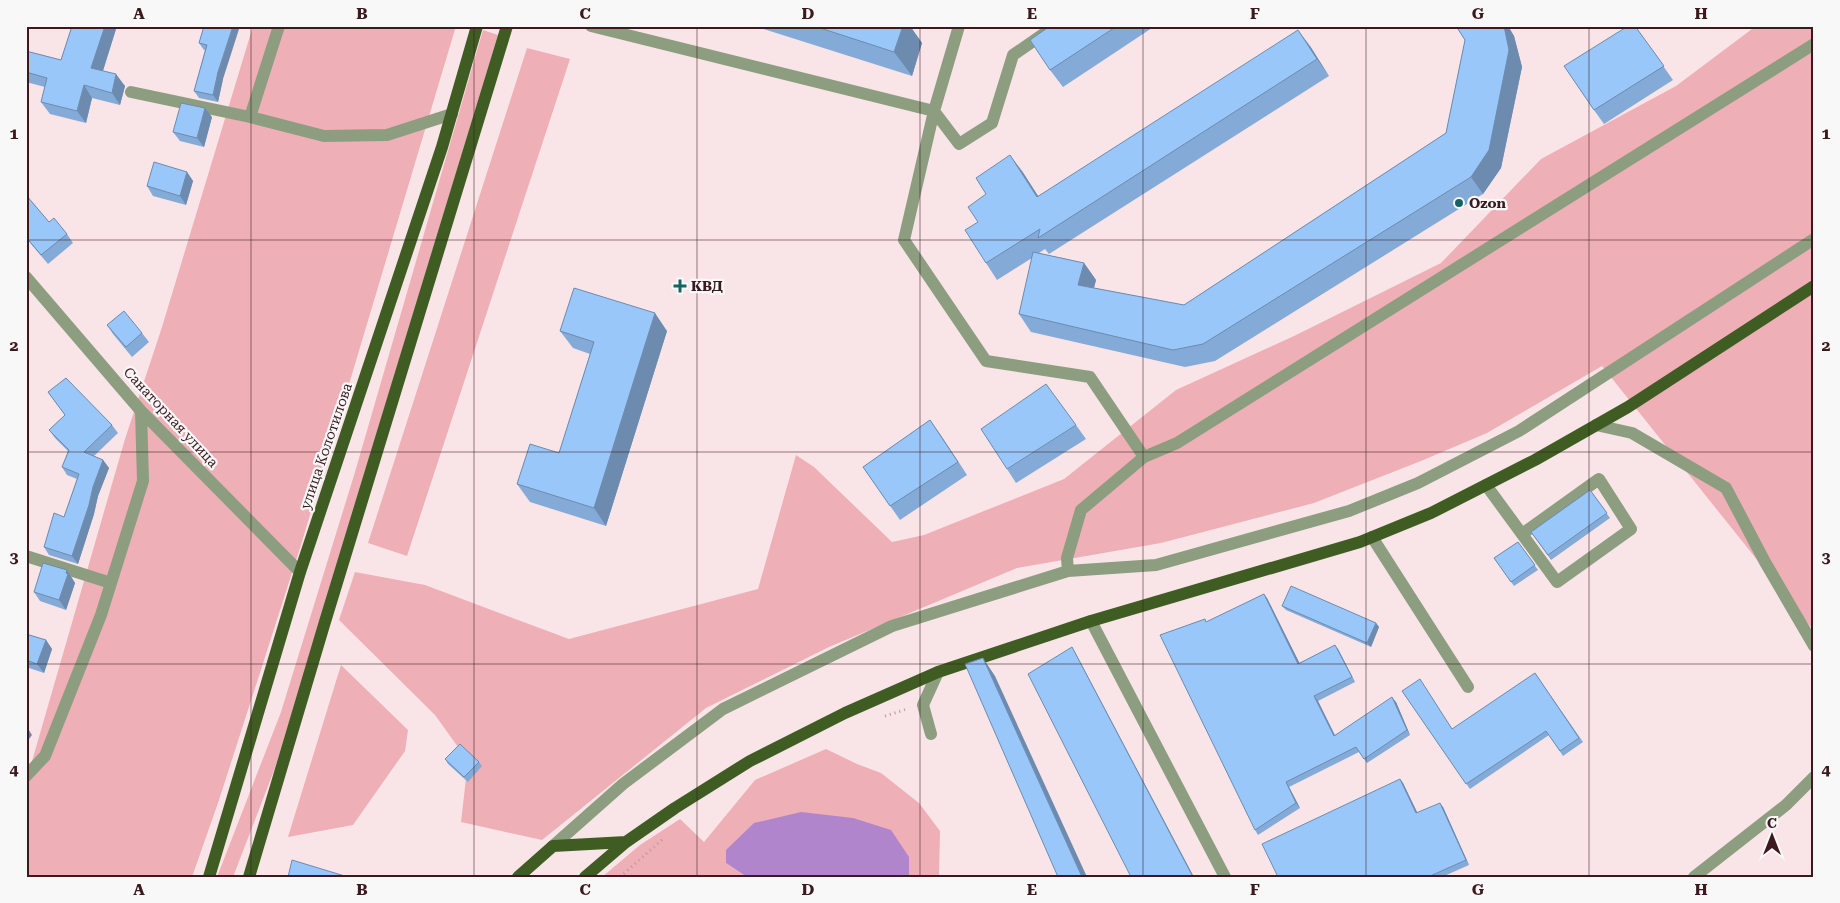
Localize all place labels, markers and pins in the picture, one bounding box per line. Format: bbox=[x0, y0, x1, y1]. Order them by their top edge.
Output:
place label: Ozon bbox=[1469, 195, 1507, 211]
marker: Ozon bbox=[1453, 197, 1465, 209]
place label: КВД bbox=[691, 278, 723, 294]
marker: КВД bbox=[673, 279, 687, 293]

